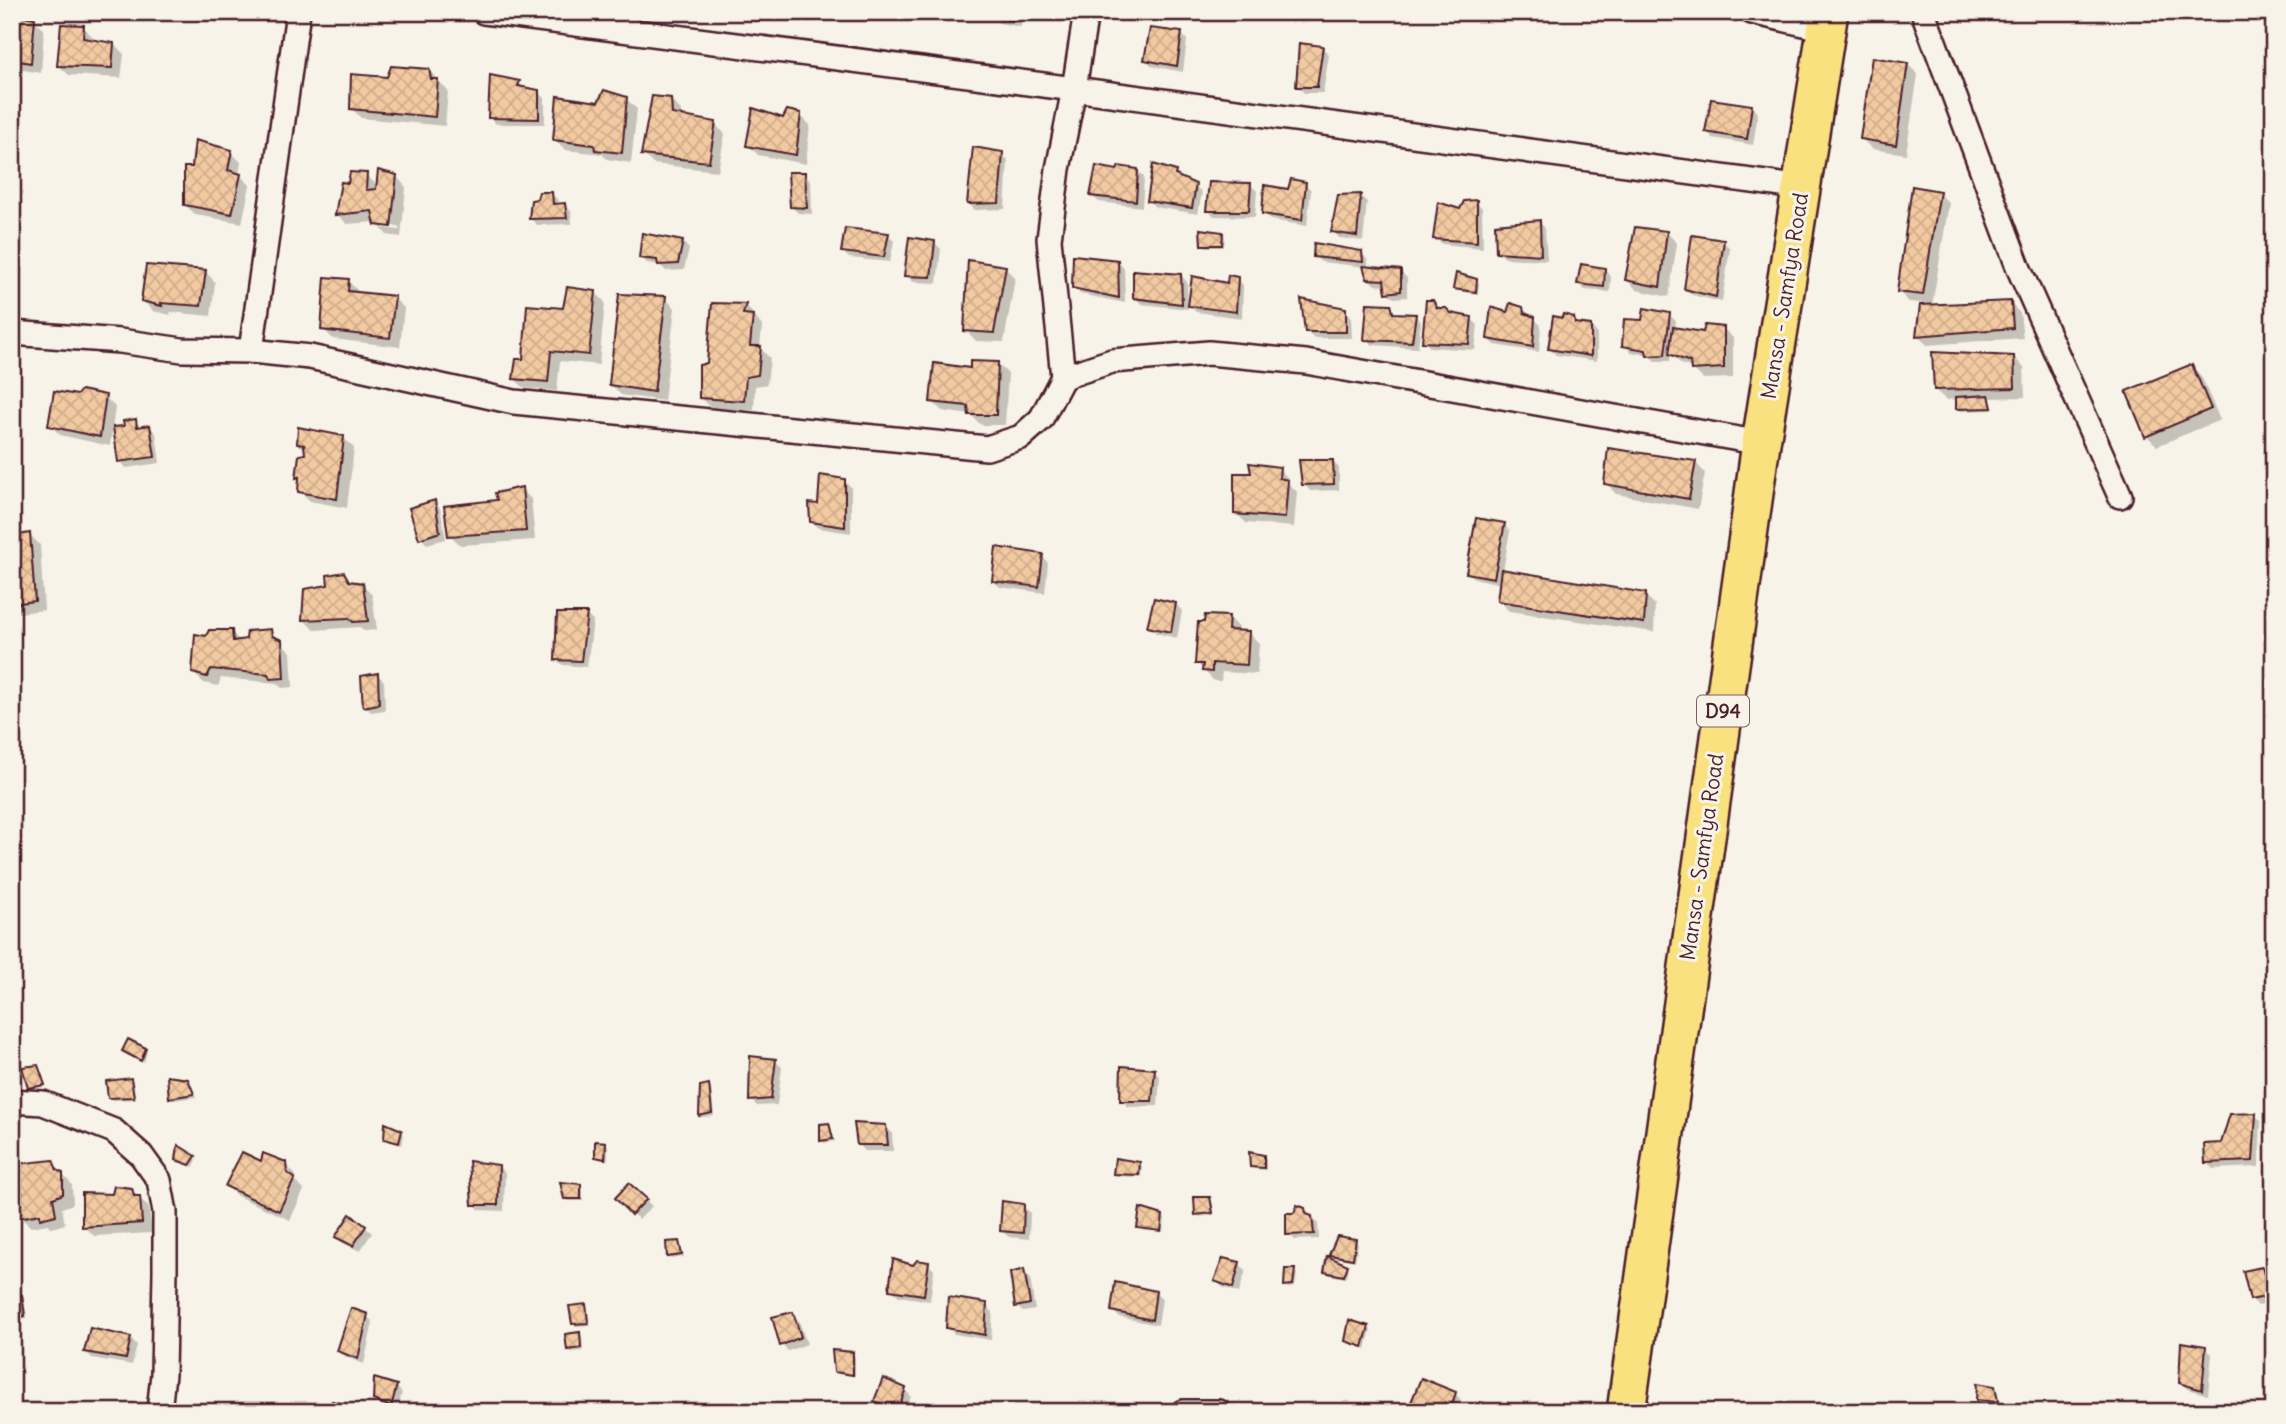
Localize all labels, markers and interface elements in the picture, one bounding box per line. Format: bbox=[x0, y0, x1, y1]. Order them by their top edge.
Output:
street label: Mansa - Samfya Road bbox=[1755, 191, 1814, 401]
road number: D94 bbox=[1697, 696, 1749, 726]
street label: Mansa - Samfya Road bbox=[1674, 752, 1729, 962]

